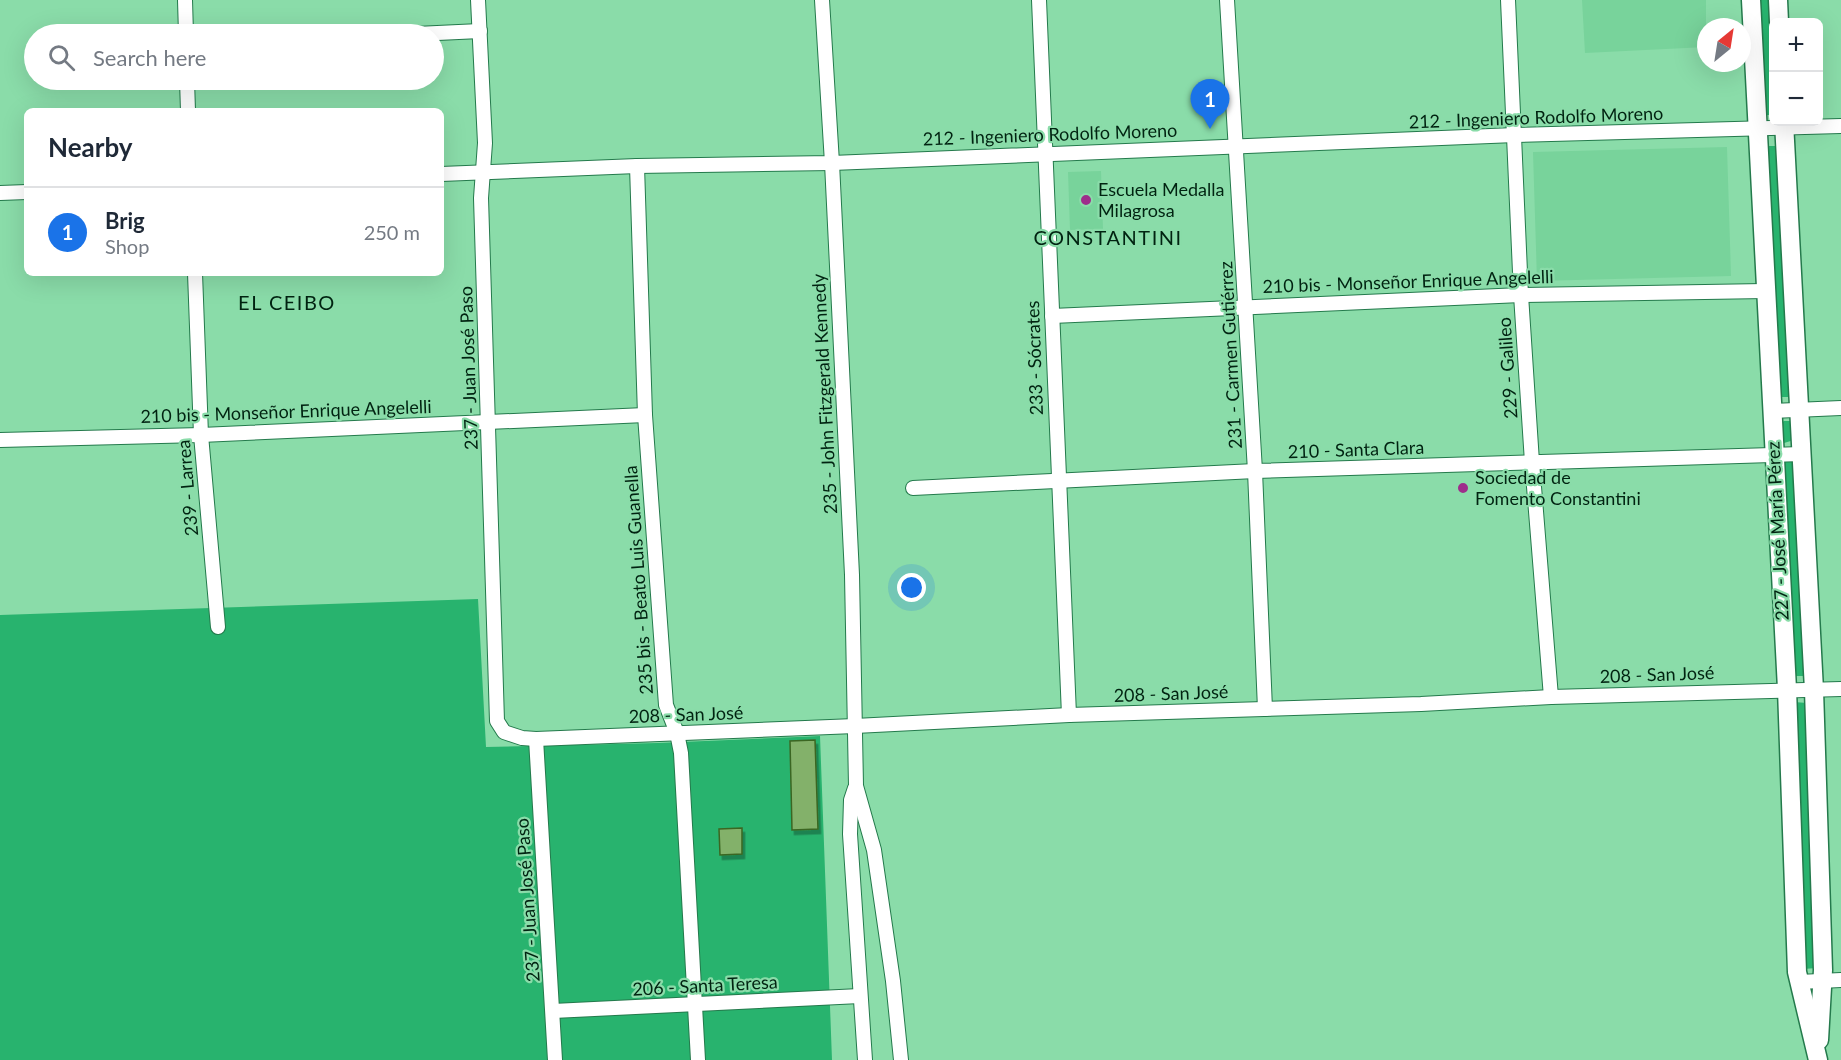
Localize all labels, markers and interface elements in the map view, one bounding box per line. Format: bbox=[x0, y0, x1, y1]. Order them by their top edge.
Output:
north arrow bbox=[1697, 18, 1751, 72]
map controls bbox=[1769, 18, 1823, 126]
button: + bbox=[1769, 18, 1823, 72]
search box bbox=[24, 24, 444, 90]
icon: search bbox=[45, 41, 78, 74]
text: Search here bbox=[93, 44, 206, 71]
button: − bbox=[1769, 72, 1823, 126]
pin: 1 bbox=[1190, 80, 1230, 129]
street label: 212 - Ingeniero Rodolfo Moreno bbox=[1408, 102, 1664, 132]
street label: 212 - Ingeniero Rodolfo Moreno bbox=[922, 119, 1178, 149]
text: Nearby bbox=[48, 131, 133, 163]
place label: Escuela Medalla Milagrosa bbox=[1098, 178, 1224, 221]
marker: Escuela Medalla Milagrosa bbox=[1079, 193, 1093, 207]
text: Brig bbox=[105, 207, 145, 234]
text: 1 bbox=[62, 220, 73, 244]
text: 250 m bbox=[364, 220, 420, 244]
district label: CONSTANTINI bbox=[1033, 225, 1183, 249]
text: Shop bbox=[105, 234, 149, 258]
street label: 231 - Carmen Gutiérrez bbox=[1214, 261, 1246, 449]
street label: 210 bis - Monseñor Enrique Angelelli bbox=[1262, 265, 1554, 297]
street label: 235 - John Fitzgerald Kennedy bbox=[807, 273, 841, 515]
street label: 237 - Juan José Paso bbox=[454, 286, 482, 450]
district label: EL CEIBO bbox=[238, 290, 336, 314]
street label: 233 - Sócrates bbox=[1021, 300, 1047, 416]
street label: 229 - Galileo bbox=[1492, 317, 1522, 420]
street label: 210 bis - Monseñor Enrique Angelelli bbox=[140, 395, 432, 427]
street label: 210 - Santa Clara bbox=[1287, 436, 1424, 462]
street label: 239 - Larrea bbox=[172, 439, 202, 537]
street label: 227 - José María Pérez bbox=[1761, 441, 1793, 621]
street label: 235 bis - Beato Luis Guanella bbox=[619, 465, 657, 695]
place label: Sociedad de Fomento Constantini bbox=[1475, 466, 1641, 509]
marker: Sociedad de Fomento Constantini bbox=[1456, 481, 1470, 495]
your location bbox=[897, 573, 926, 602]
street label: 208 - San José bbox=[1599, 661, 1715, 687]
street label: 208 - San José bbox=[1113, 680, 1229, 706]
street label: 208 - San José bbox=[628, 701, 744, 727]
street label: 237 - Juan José Paso bbox=[510, 817, 544, 983]
street label: 206 - Santa Teresa bbox=[632, 970, 778, 1000]

